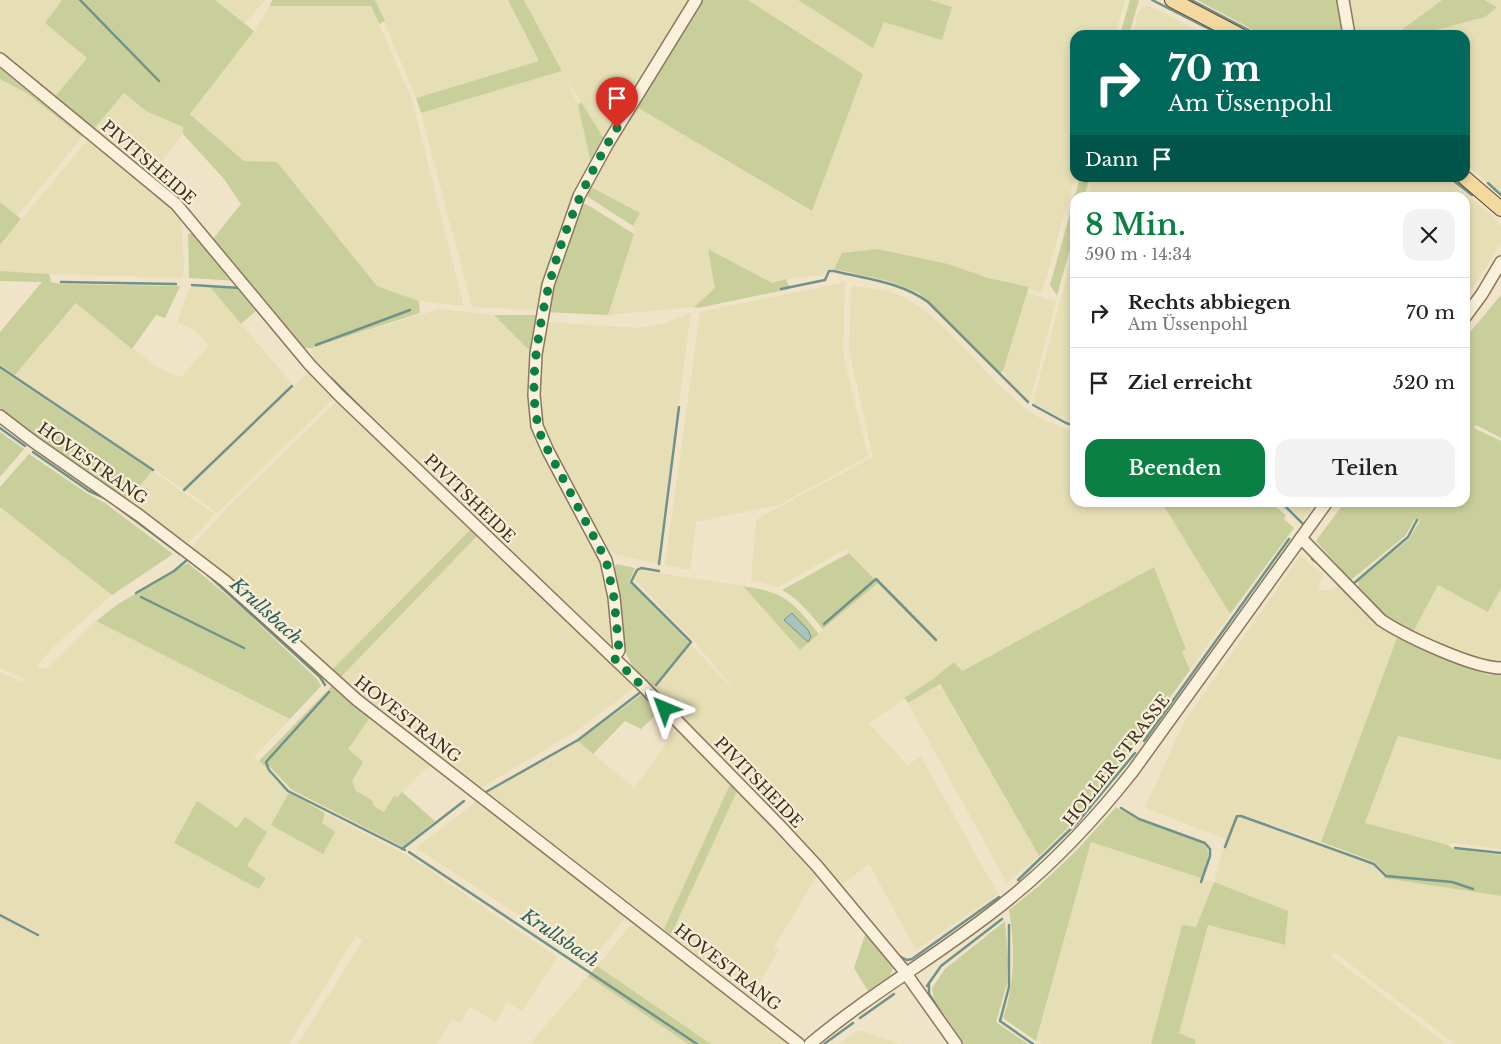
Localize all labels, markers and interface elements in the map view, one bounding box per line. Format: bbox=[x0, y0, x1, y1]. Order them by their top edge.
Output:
text: 70 m bbox=[1168, 47, 1261, 90]
icon: right bbox=[1085, 50, 1150, 115]
pin bbox=[596, 77, 638, 128]
icon: arrive bbox=[603, 84, 631, 112]
text: Am Üssenpohl bbox=[1168, 90, 1332, 117]
street label: PIVITSHEIDE bbox=[98, 116, 200, 208]
icon: arrive bbox=[1148, 145, 1176, 173]
text: Dann bbox=[1085, 148, 1138, 171]
text: 8 Min. bbox=[1085, 206, 1186, 243]
button: close bbox=[1403, 209, 1455, 261]
text: 590 m · 14:34 bbox=[1085, 244, 1192, 264]
text: Rechts abbiegen bbox=[1128, 291, 1291, 314]
icon: right bbox=[1085, 299, 1113, 327]
text: 70 m bbox=[1406, 301, 1455, 324]
text: Am Üssenpohl bbox=[1128, 314, 1248, 334]
icon: arrive bbox=[1085, 369, 1113, 397]
text: Ziel erreicht bbox=[1128, 371, 1252, 394]
text: 520 m bbox=[1393, 371, 1455, 394]
street label: HOVESTRANG bbox=[34, 418, 152, 508]
button: Beenden bbox=[1085, 439, 1265, 497]
button: Teilen bbox=[1275, 439, 1455, 497]
street label: PIVITSHEIDE bbox=[420, 450, 520, 546]
water label: Krullsbach bbox=[225, 572, 306, 649]
street label: HOVESTRANG bbox=[351, 671, 465, 767]
position arrow bbox=[638, 682, 690, 734]
street label: HOLLER STRASSE bbox=[1058, 690, 1174, 830]
street label: PIVITSHEIDE bbox=[711, 732, 807, 832]
water label: Krullsbach bbox=[516, 903, 603, 972]
street label: HOVESTRANG bbox=[671, 919, 785, 1015]

